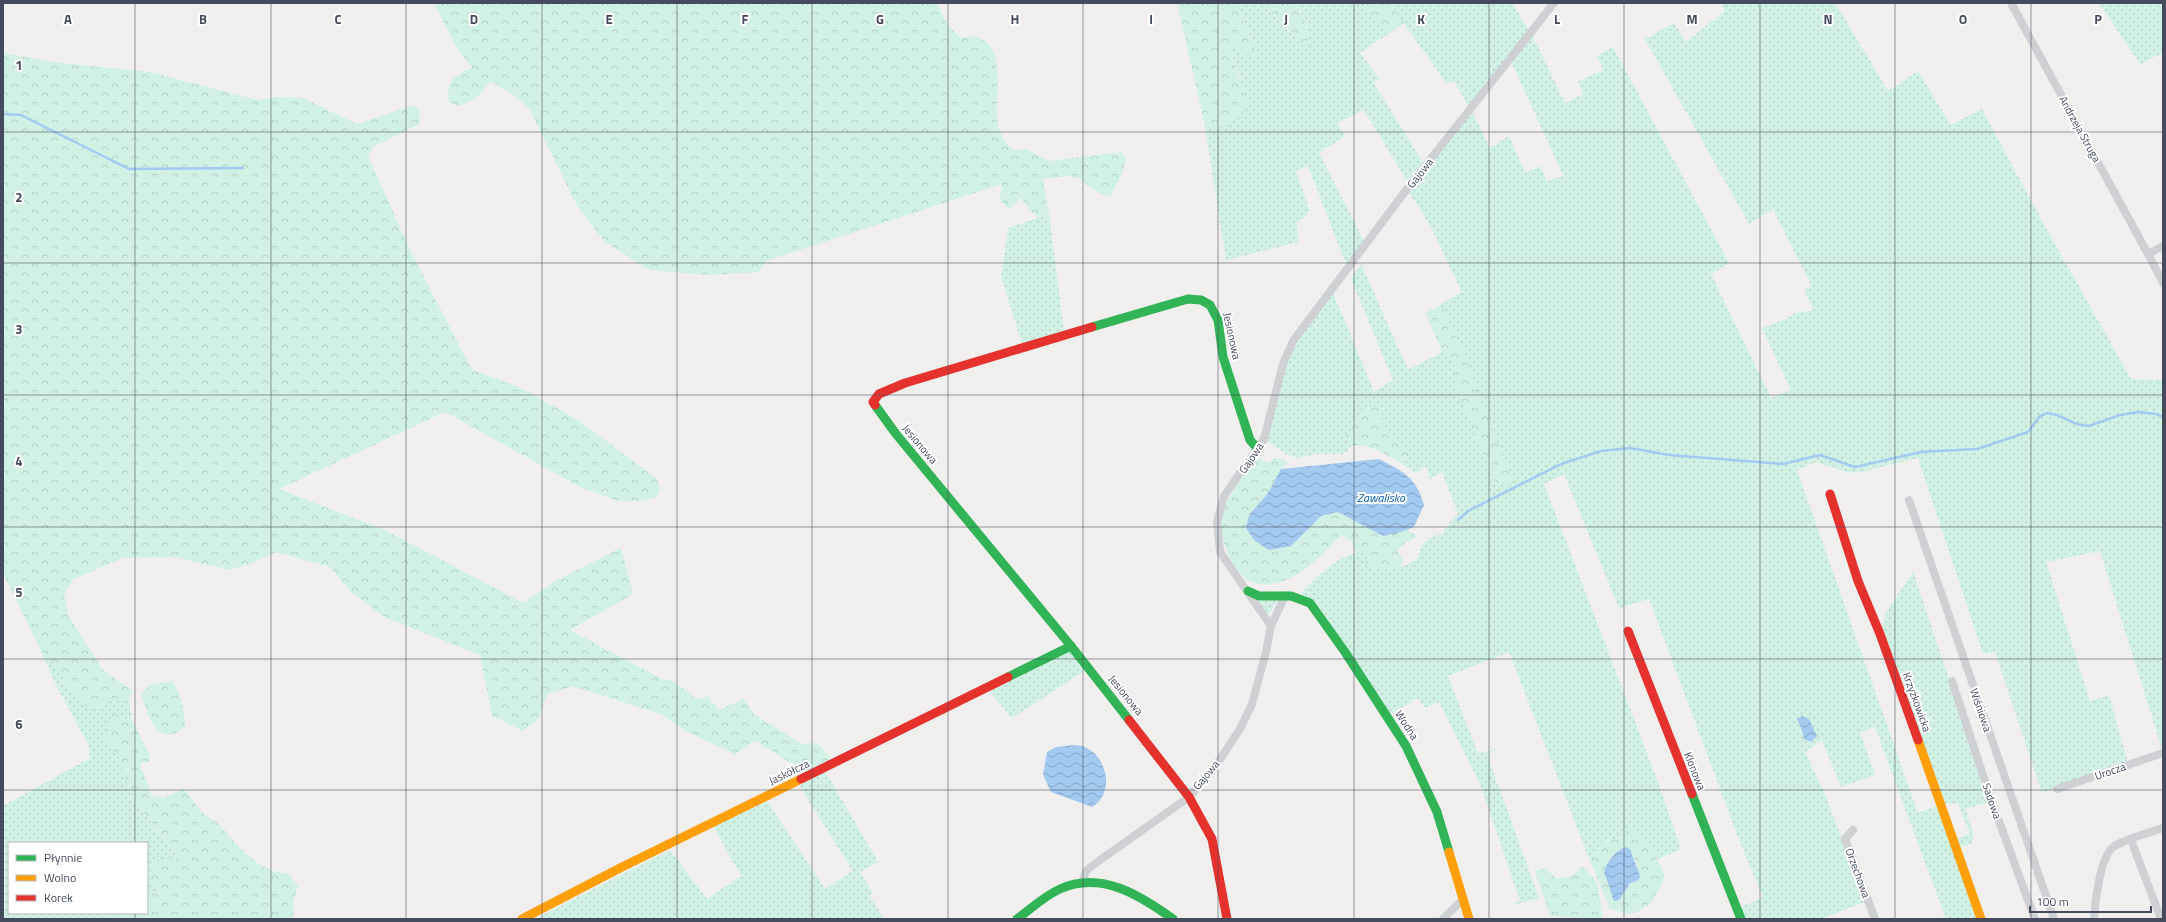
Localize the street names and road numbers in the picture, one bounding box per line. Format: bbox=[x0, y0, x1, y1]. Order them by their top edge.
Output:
street label: Andrzeja Struga bbox=[2055, 93, 2105, 165]
street label: Gajowa bbox=[1403, 154, 1437, 191]
street label: Jesionowa bbox=[1219, 311, 1245, 361]
street label: Jesionowa bbox=[899, 421, 942, 468]
street label: Gajowa bbox=[1235, 439, 1267, 477]
street label: Krzyżkowicka bbox=[1899, 670, 1935, 735]
street label: Jesionowa bbox=[1105, 672, 1147, 719]
street label: Wiśniowa bbox=[1966, 686, 1996, 734]
street label: Wodna bbox=[1391, 707, 1423, 743]
street label: Klonowa bbox=[1680, 749, 1710, 793]
street label: Jaskółcza bbox=[766, 755, 812, 789]
street label: Gajowa bbox=[1189, 756, 1223, 793]
street label: Urocza bbox=[2092, 758, 2128, 784]
street label: Sadowa bbox=[1978, 781, 2006, 821]
street label: Orzechowa bbox=[1842, 846, 1875, 901]

